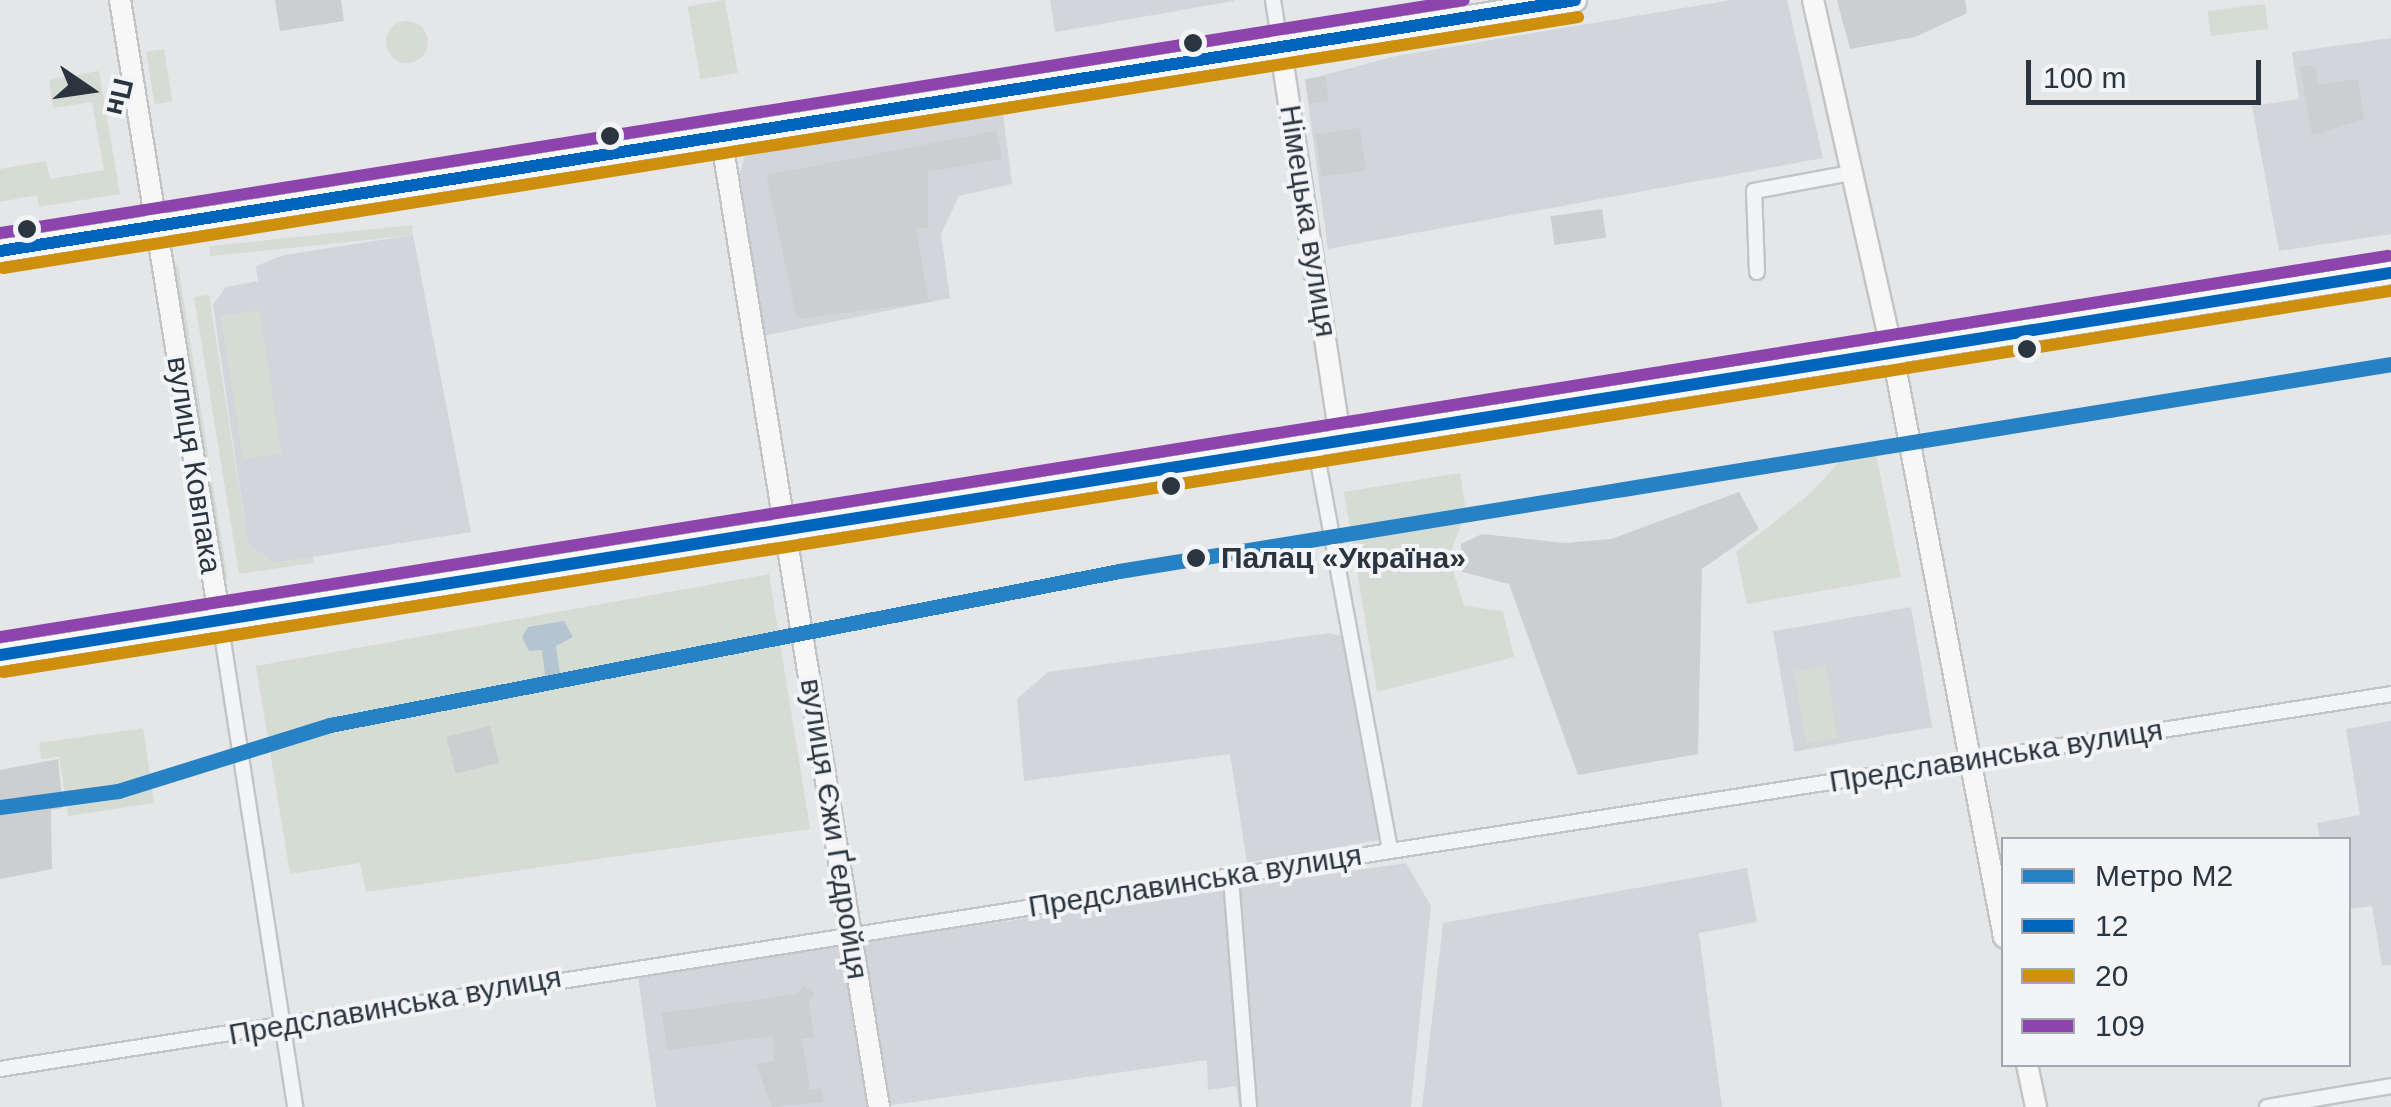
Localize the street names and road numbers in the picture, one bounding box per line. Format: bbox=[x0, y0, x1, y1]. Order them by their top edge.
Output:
street label: Німецька вулиця bbox=[1272, 102, 1344, 340]
street label: вулиця Ковпака bbox=[159, 354, 229, 576]
street label: вулиця Єжи Ґедройця bbox=[792, 676, 876, 982]
street label: Предславинська вулиця bbox=[1827, 712, 2165, 800]
street label: Предславинська вулиця bbox=[1026, 837, 1364, 925]
street label: Предславинська вулиця bbox=[226, 959, 564, 1053]

